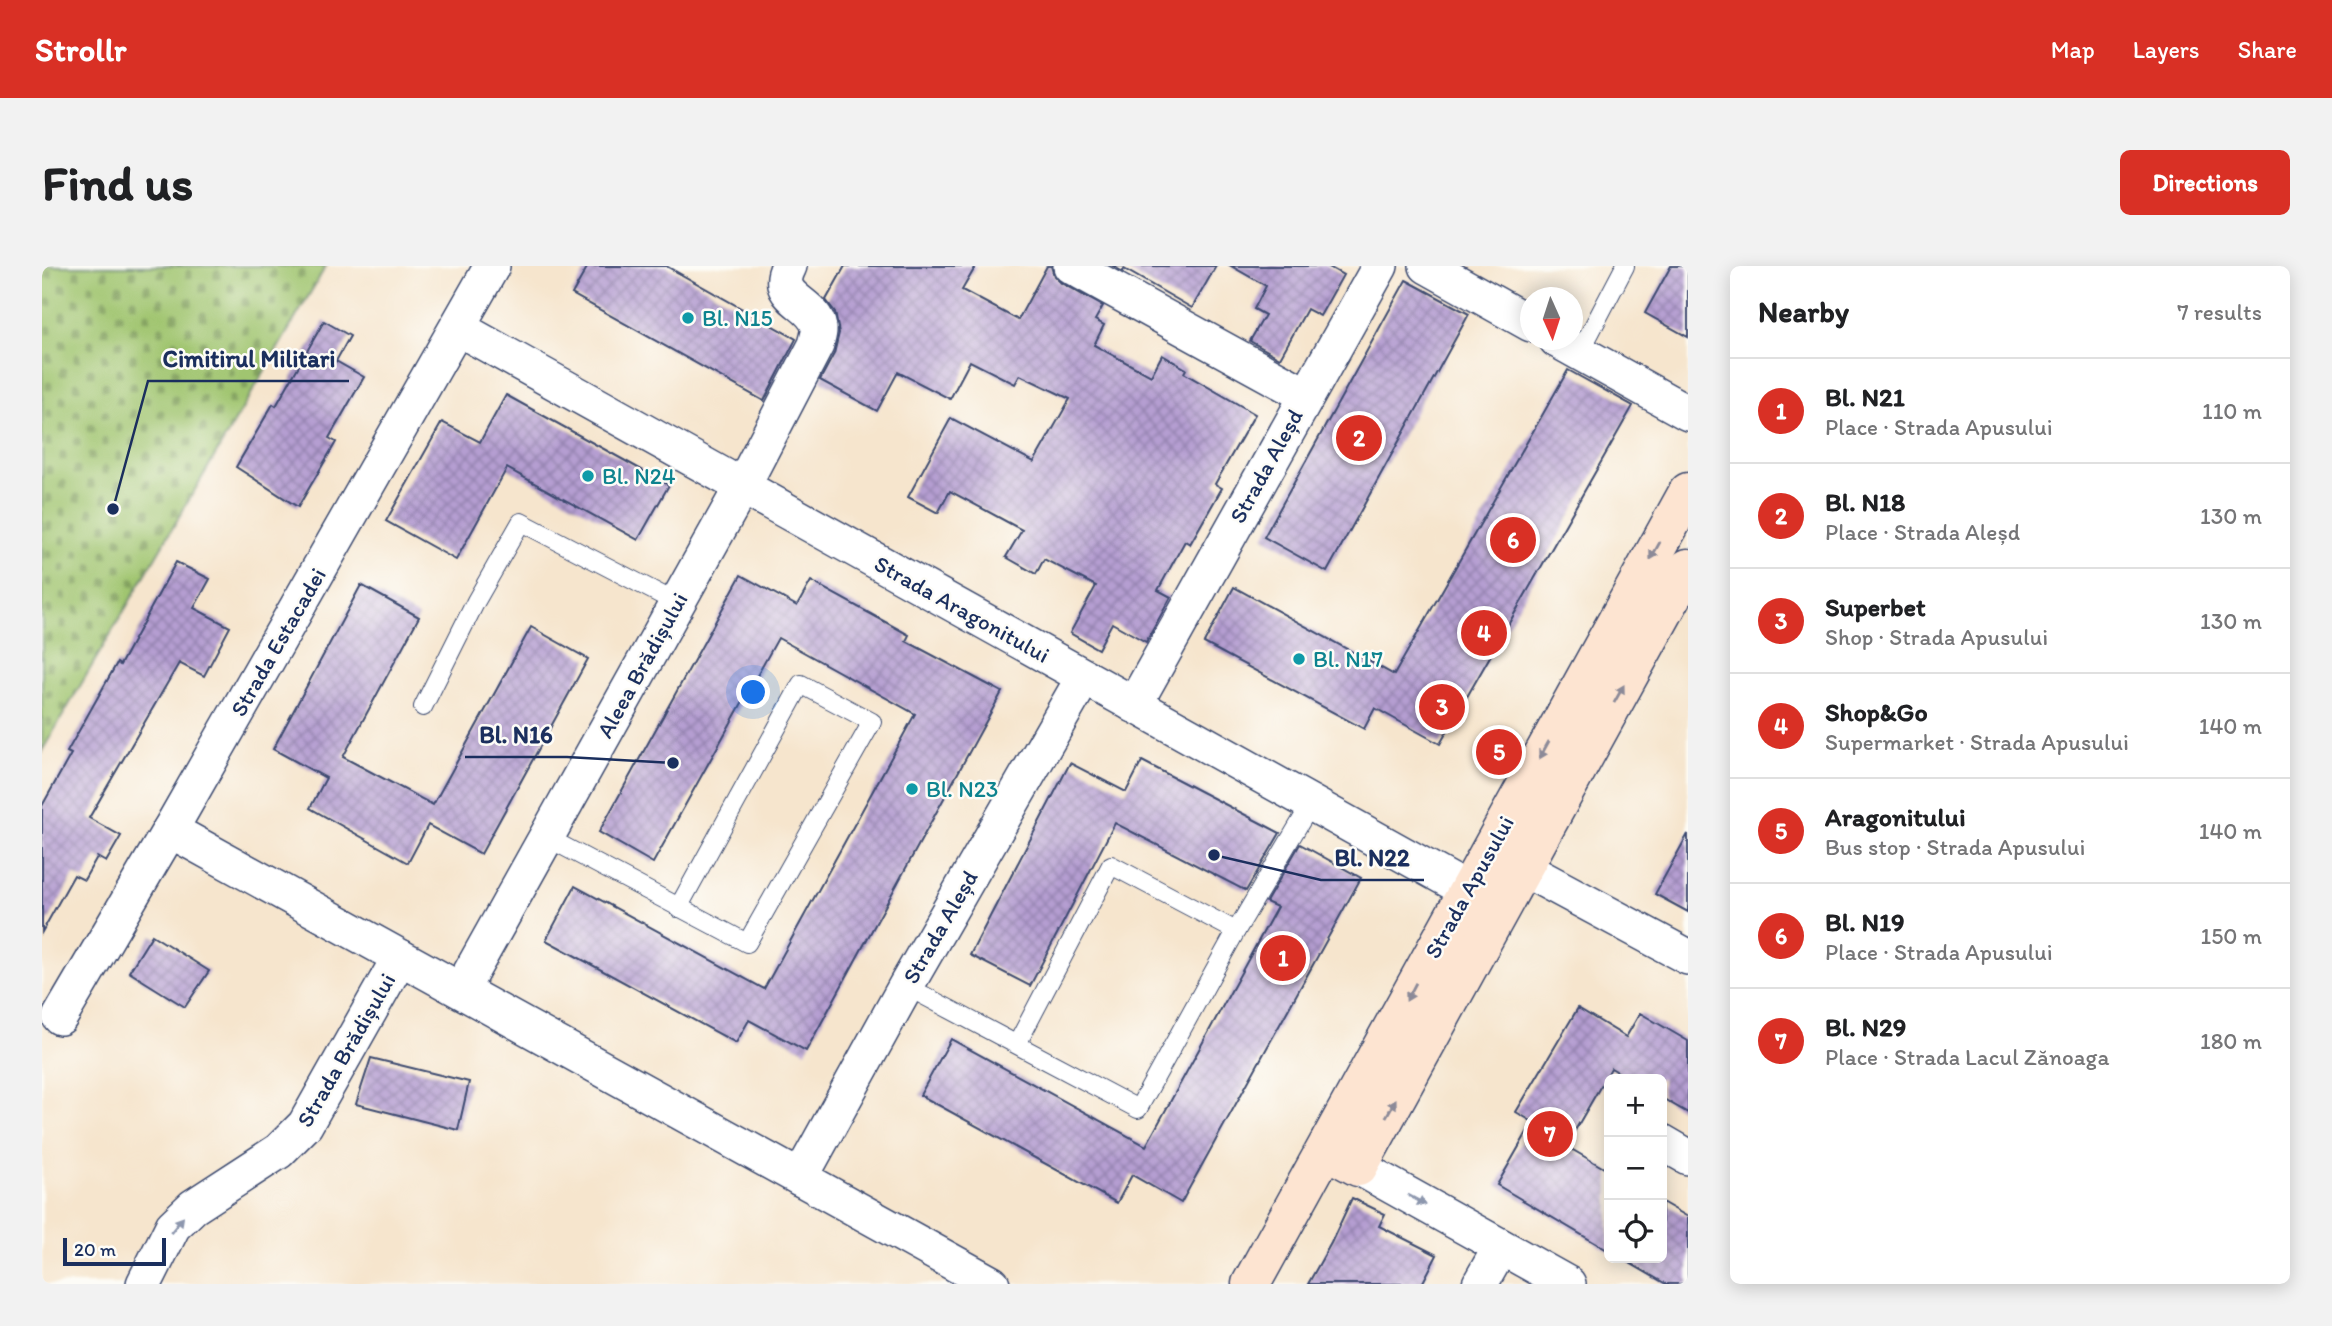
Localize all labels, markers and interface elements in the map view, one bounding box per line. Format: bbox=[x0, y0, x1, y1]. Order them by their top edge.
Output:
text: Strollr bbox=[35, 30, 126, 69]
text: Map bbox=[2051, 35, 2095, 64]
text: Layers bbox=[2133, 35, 2200, 64]
text: Share bbox=[2238, 35, 2297, 64]
button: Directions bbox=[2120, 150, 2290, 215]
text: Find us bbox=[42, 153, 193, 212]
north arrow bbox=[1520, 287, 1583, 350]
text: Nearby bbox=[1758, 293, 1849, 330]
text: 7 results bbox=[2177, 298, 2262, 326]
place label: Bl. N15 bbox=[702, 304, 772, 332]
marker: Bl. N15 bbox=[680, 310, 696, 326]
callout: Cimitirul Militari bbox=[148, 336, 349, 381]
text: Cimitirul Militari bbox=[162, 344, 336, 373]
text: Bl. N21 bbox=[1825, 381, 1905, 413]
text: 1 bbox=[1776, 397, 1786, 425]
text: 110 m bbox=[2202, 397, 2262, 425]
street label: Strada Aleșd bbox=[1223, 404, 1309, 528]
pin: 2 bbox=[1336, 412, 1382, 464]
text: Place · Strada Apusului bbox=[1825, 413, 2053, 441]
place label: Bl. N24 bbox=[602, 462, 676, 490]
marker: Bl. N24 bbox=[580, 468, 596, 484]
text: Bl. N18 bbox=[1825, 486, 1905, 518]
text: 2 bbox=[1775, 502, 1787, 530]
text: 130 m bbox=[2200, 502, 2262, 530]
pin: 6 bbox=[1490, 514, 1536, 566]
text: Place · Strada Aleșd bbox=[1825, 518, 2020, 546]
one-way arrow bbox=[1649, 542, 1661, 561]
street label: Strada Aragonitului bbox=[870, 549, 1054, 669]
street label: Strada Estacadei bbox=[224, 563, 332, 721]
street label: Aleea Brădișului bbox=[590, 587, 694, 743]
text: Superbet bbox=[1825, 591, 1926, 623]
pin: 4 bbox=[1461, 607, 1507, 659]
text: 3 bbox=[1775, 607, 1787, 635]
text: 130 m bbox=[2200, 607, 2262, 635]
text: Shop · Strada Apusului bbox=[1825, 623, 2048, 651]
place label: Bl. N17 bbox=[1313, 645, 1383, 673]
marker: Bl. N17 bbox=[1291, 651, 1307, 667]
your location bbox=[736, 675, 770, 709]
pin: 3 bbox=[1419, 681, 1465, 733]
one-way arrow bbox=[1613, 684, 1625, 704]
text: Shop&Go bbox=[1825, 696, 1928, 728]
callout: Bl. N16 bbox=[465, 712, 567, 757]
text: 4 bbox=[1774, 712, 1788, 740]
text: 140 m bbox=[2199, 712, 2262, 740]
text: Bl. N16 bbox=[479, 720, 553, 749]
pin: 5 bbox=[1476, 726, 1522, 778]
text: Supermarket · Strada Apusului bbox=[1825, 728, 2129, 756]
one-way arrow bbox=[1538, 740, 1550, 760]
place label: Bl. N23 bbox=[926, 775, 998, 803]
marker: Bl. N23 bbox=[904, 781, 920, 797]
text: Aragonitului bbox=[1825, 801, 1966, 833]
street label: Strada Apusului bbox=[1418, 811, 1520, 963]
text: 5 bbox=[1775, 817, 1787, 845]
text: 140 m bbox=[2199, 817, 2262, 845]
text: Bus stop · Strada Apusului bbox=[1825, 833, 2085, 861]
callout: Bl. N22 bbox=[1321, 835, 1424, 880]
text: Bl. N22 bbox=[1334, 843, 1410, 872]
street label: Strada Aleșd bbox=[896, 865, 984, 989]
text: Bl. N19 bbox=[1825, 906, 1905, 938]
text: 6 bbox=[1775, 922, 1787, 950]
text: 150 m bbox=[2201, 922, 2262, 950]
pin: 1 bbox=[1260, 932, 1306, 984]
text: Place · Strada Apusului bbox=[1825, 938, 2053, 966]
street label: Strada Brădișului bbox=[291, 968, 401, 1132]
one-way arrow bbox=[1405, 983, 1417, 1002]
text: Bl. N29 bbox=[1825, 1011, 1906, 1043]
text: 7 bbox=[1775, 1027, 1787, 1055]
text: 180 m bbox=[2200, 1027, 2262, 1055]
text: Place · Strada Lacul Zănoaga bbox=[1825, 1043, 2109, 1071]
map controls bbox=[1604, 1074, 1667, 1263]
button: + bbox=[1604, 1074, 1667, 1137]
one-way arrow bbox=[1385, 1098, 1397, 1117]
pin: 7 bbox=[1527, 1108, 1573, 1160]
button: − bbox=[1604, 1137, 1667, 1200]
one-way arrow bbox=[1408, 1194, 1427, 1206]
button: locate bbox=[1604, 1200, 1667, 1263]
one-way arrow bbox=[169, 1216, 184, 1234]
scale bar bbox=[63, 1235, 166, 1267]
text: 20 m bbox=[74, 1238, 116, 1261]

